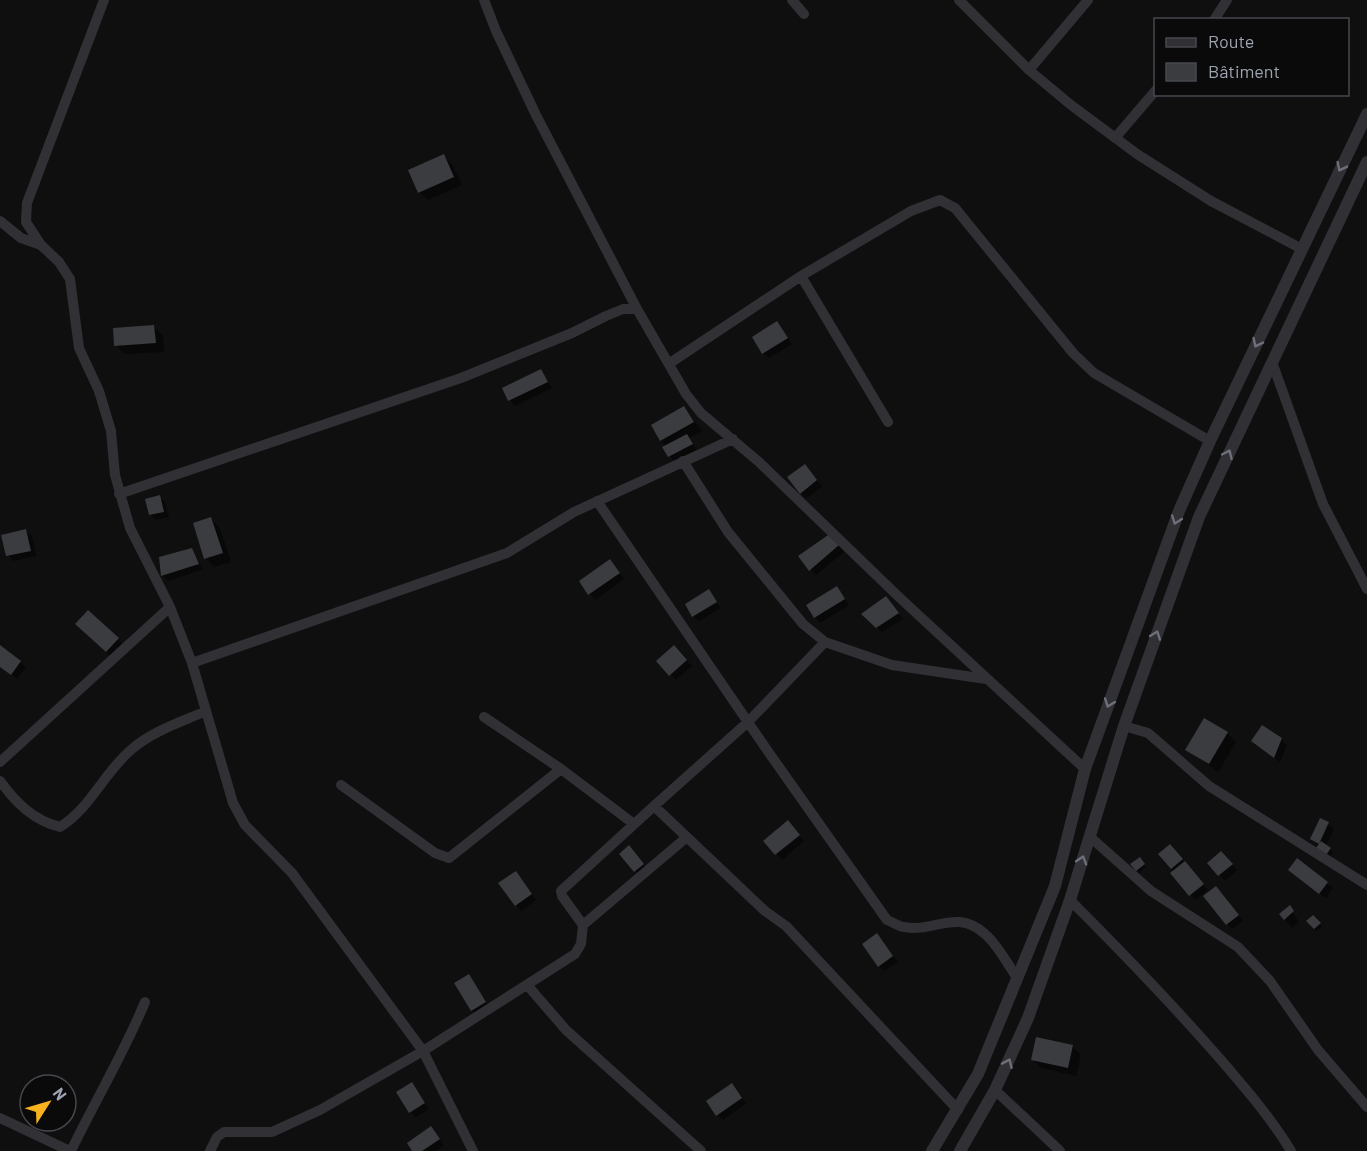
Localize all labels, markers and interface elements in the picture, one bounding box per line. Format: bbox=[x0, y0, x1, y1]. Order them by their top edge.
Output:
legend bbox=[1154, 18, 1349, 96]
text: Route bbox=[1208, 30, 1254, 52]
text: Bâtiment bbox=[1208, 60, 1280, 82]
one-way arrow bbox=[1337, 160, 1348, 171]
one-way arrow bbox=[1253, 336, 1265, 347]
one-way arrow bbox=[1221, 450, 1233, 461]
one-way arrow bbox=[1171, 514, 1183, 525]
one-way arrow bbox=[1149, 630, 1162, 641]
one-way arrow bbox=[1104, 697, 1117, 708]
one-way arrow bbox=[1075, 855, 1087, 866]
one-way arrow bbox=[1000, 1058, 1012, 1069]
north arrow bbox=[18, 1073, 78, 1133]
text: N bbox=[50, 1084, 71, 1104]

